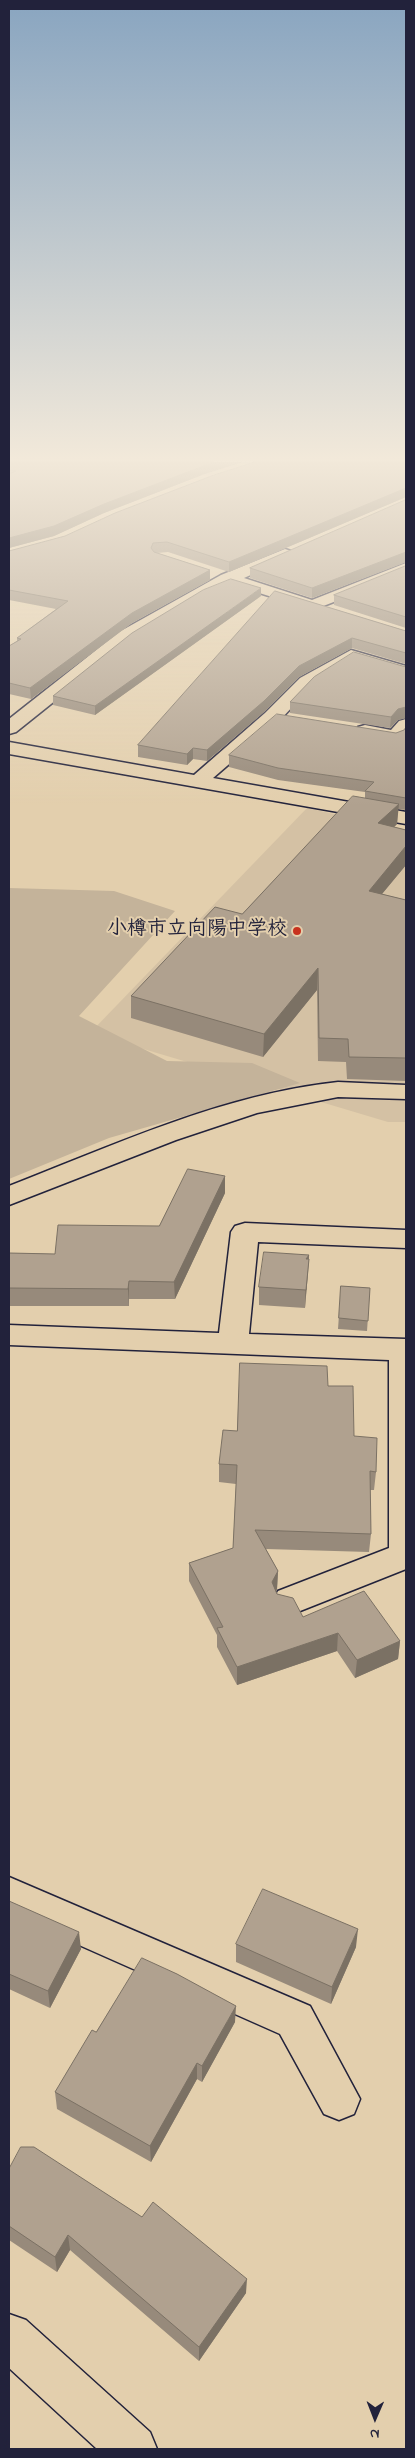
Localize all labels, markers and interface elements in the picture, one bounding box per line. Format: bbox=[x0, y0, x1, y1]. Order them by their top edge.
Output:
place label: 小樽市立向陽中学校 bbox=[107, 919, 287, 943]
marker: 小樽市立向陽中学校 bbox=[291, 925, 303, 937]
north arrow bbox=[350, 2393, 400, 2443]
text: N bbox=[370, 2423, 380, 2444]

